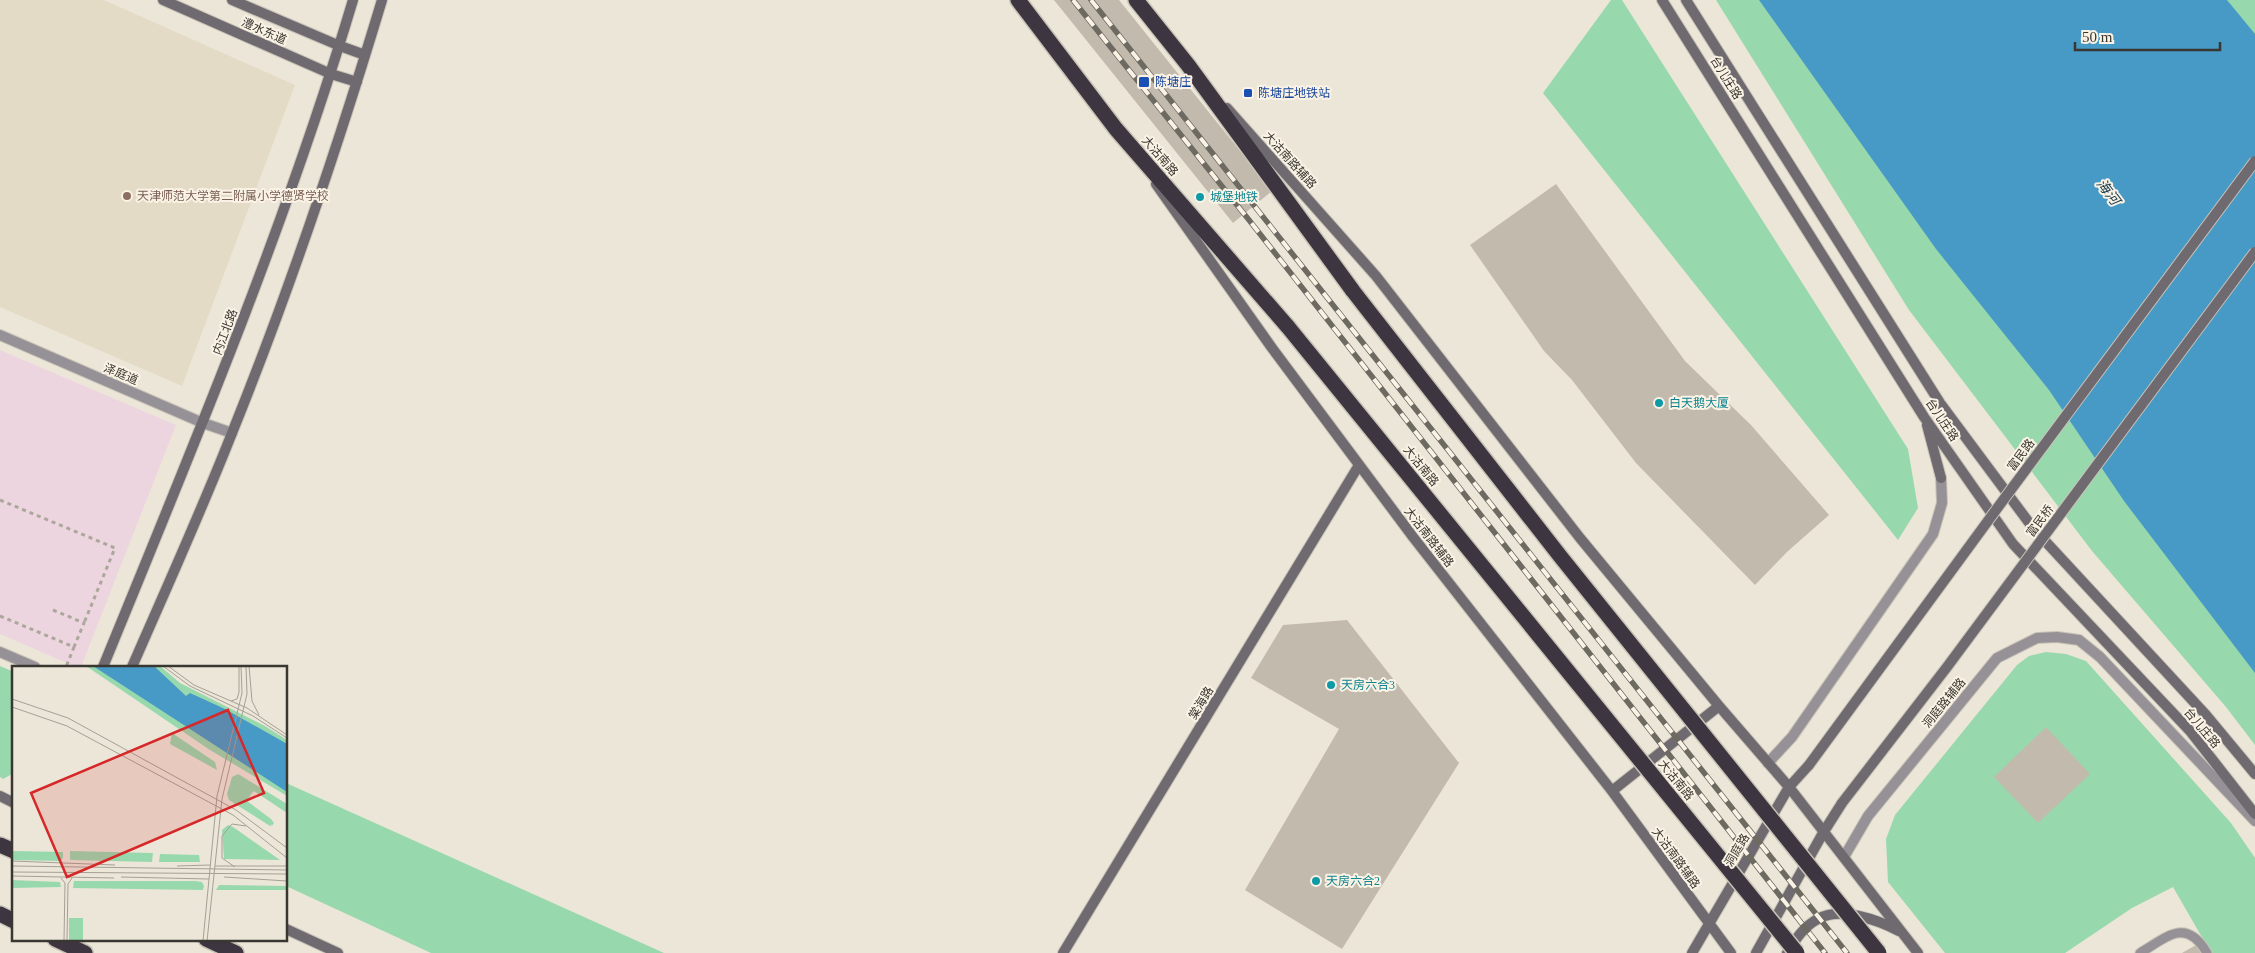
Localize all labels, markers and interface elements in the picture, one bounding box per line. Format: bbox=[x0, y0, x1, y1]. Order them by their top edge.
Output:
street label: 澧水东道 bbox=[239, 15, 289, 47]
scale bar bbox=[2075, 20, 2220, 52]
text: 50 m bbox=[2082, 29, 2113, 45]
street label: 台儿庄路 bbox=[1707, 54, 1745, 102]
marker: 陈塘庄 bbox=[1137, 75, 1151, 89]
place label: 陈塘庄 bbox=[1155, 75, 1191, 89]
place label: 陈塘庄地铁站 bbox=[1258, 86, 1330, 100]
marker: 陈塘庄地铁站 bbox=[1242, 87, 1254, 99]
street label: 大沽南路辅路 bbox=[1261, 129, 1319, 191]
street label: 大沽南路 bbox=[1139, 133, 1181, 179]
water label: 海河 bbox=[2094, 176, 2124, 210]
place label: 天津师范大学第二附属小学德贤学校 bbox=[137, 189, 329, 203]
marker: 天津师范大学第二附属小学德贤学校 bbox=[121, 190, 133, 202]
place label: 城堡地铁 bbox=[1210, 190, 1258, 204]
marker: 城堡地铁 bbox=[1194, 191, 1206, 203]
street label: 内江北路 bbox=[210, 307, 240, 357]
street label: 泽庭道 bbox=[102, 361, 140, 387]
place label: 白天鹅大厦 bbox=[1669, 396, 1729, 410]
street label: 台儿庄路 bbox=[1923, 396, 1961, 444]
marker: 白天鹅大厦 bbox=[1653, 397, 1665, 409]
street label: 富民路 bbox=[2005, 436, 2037, 474]
street label: 大沽南路 bbox=[1400, 443, 1442, 489]
street label: 富民桥 bbox=[2024, 502, 2056, 540]
street label: 大沽南路辅路 bbox=[1401, 504, 1457, 570]
inset map bbox=[12, 666, 288, 940]
street label: 洞庭路辅路 bbox=[1920, 675, 1968, 731]
place label: 天房六合3 bbox=[1341, 678, 1395, 692]
marker: 天房六合3 bbox=[1325, 679, 1337, 691]
street label: 棠海路 bbox=[1186, 684, 1216, 722]
street label: 台儿庄路 bbox=[2181, 705, 2223, 751]
street label: 大沽南路 bbox=[1655, 757, 1697, 803]
street label: 大沽南路辅路 bbox=[1649, 825, 1703, 891]
street label: 洞庭路 bbox=[1722, 831, 1752, 869]
place label: 天房六合2 bbox=[1326, 874, 1380, 888]
marker: 天房六合2 bbox=[1310, 875, 1322, 887]

